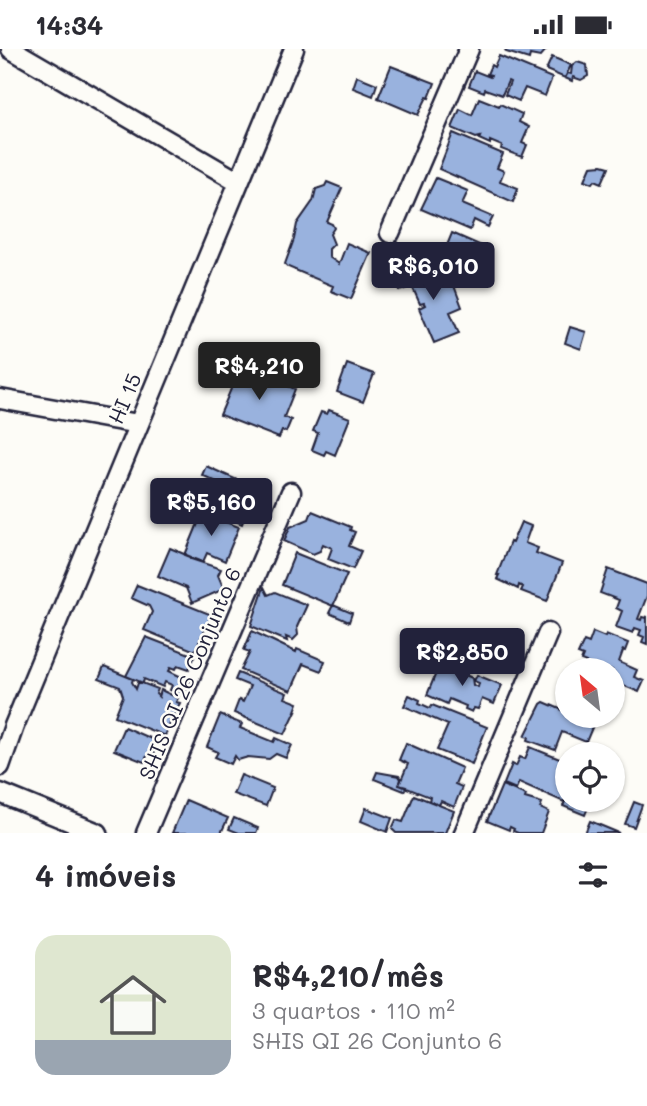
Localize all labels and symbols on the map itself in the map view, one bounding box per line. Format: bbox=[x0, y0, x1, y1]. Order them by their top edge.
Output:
pin: R$6,010 bbox=[368, 243, 498, 302]
pin: R$4,210 bbox=[194, 343, 324, 402]
street label: HI 15 bbox=[101, 369, 147, 427]
pin: R$5,160 bbox=[146, 479, 276, 538]
street label: SHIS QI 26 Conjunto 6 bbox=[132, 563, 246, 783]
pin: R$2,850 bbox=[397, 629, 527, 688]
north arrow bbox=[555, 658, 625, 728]

